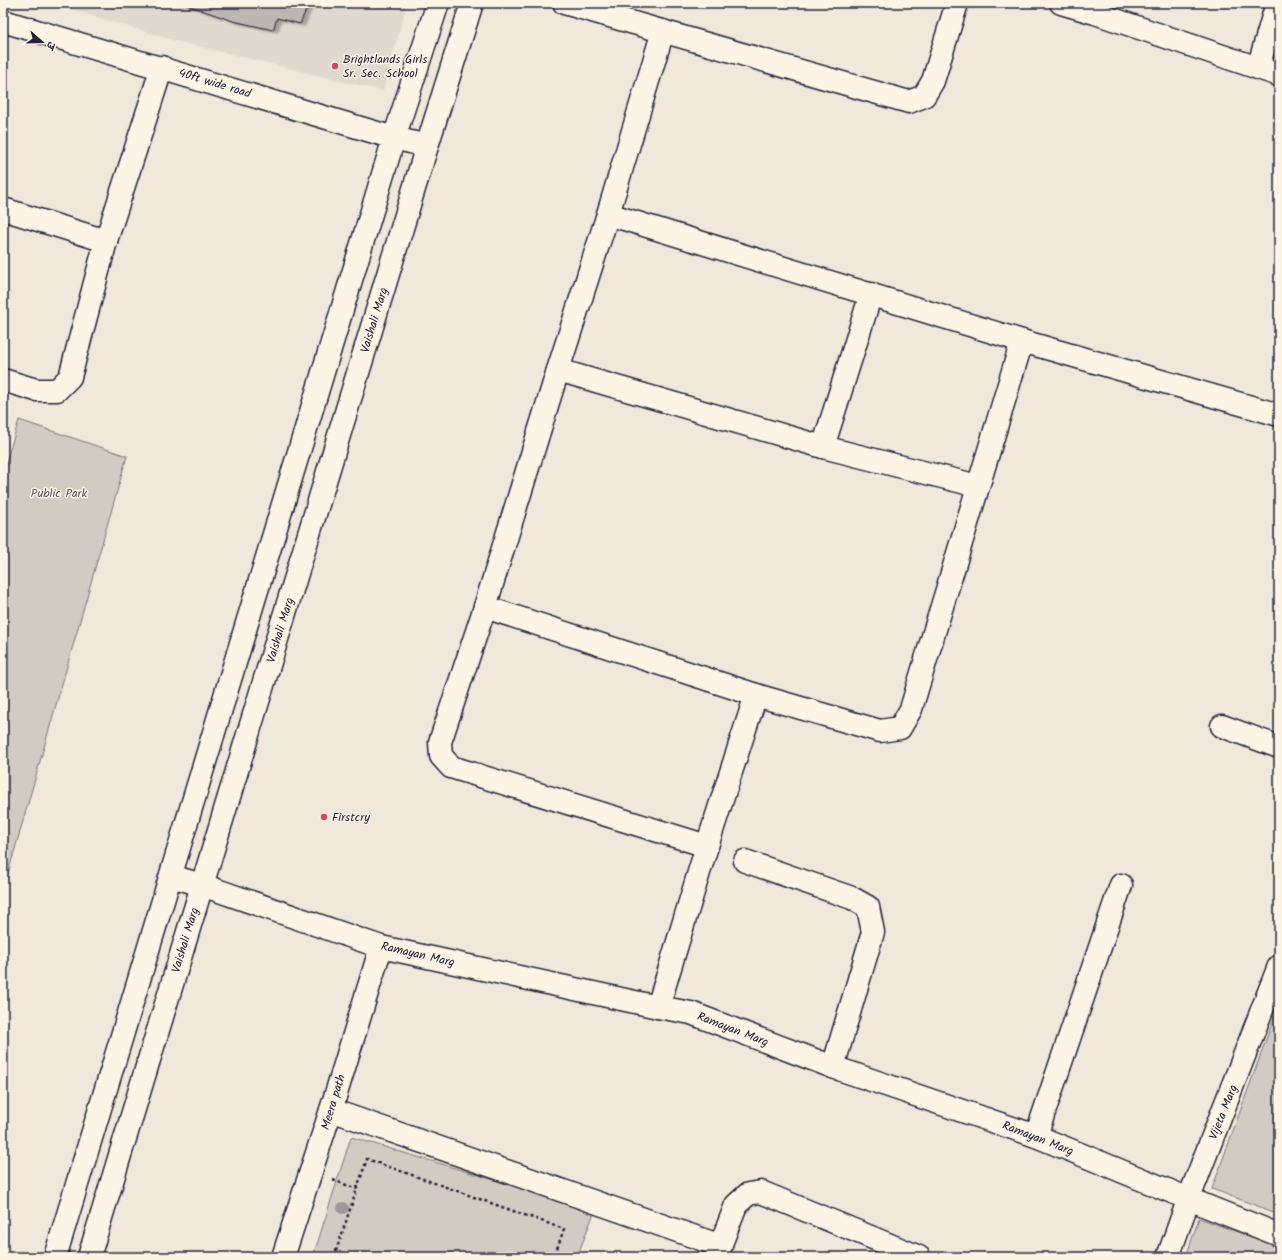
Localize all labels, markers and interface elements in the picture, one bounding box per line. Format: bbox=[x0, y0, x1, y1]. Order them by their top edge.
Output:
north arrow bbox=[22, 22, 62, 62]
text: उ bbox=[40, 39, 60, 53]
place label: Brightlands Girls Sr. Sec. School bbox=[343, 50, 427, 83]
marker: Brightlands Girls Sr. Sec. School bbox=[330, 61, 340, 71]
street label: 40ft wide road bbox=[176, 63, 254, 104]
street label: Vaishali Marg bbox=[356, 285, 394, 355]
park label: Public Park bbox=[31, 484, 88, 503]
street label: Vaishali Marg bbox=[262, 595, 300, 665]
place label: Firstcry bbox=[332, 808, 370, 827]
marker: Firstcry bbox=[319, 812, 329, 822]
street label: Vaishali Marg bbox=[167, 905, 205, 975]
street label: Ramayan Marg bbox=[379, 937, 457, 972]
street label: Ramayan Marg bbox=[694, 1007, 772, 1052]
street label: Meera path bbox=[316, 1072, 351, 1132]
street label: Vijeta Marg bbox=[1204, 1082, 1243, 1142]
street label: Ramayan Marg bbox=[999, 1116, 1077, 1161]

